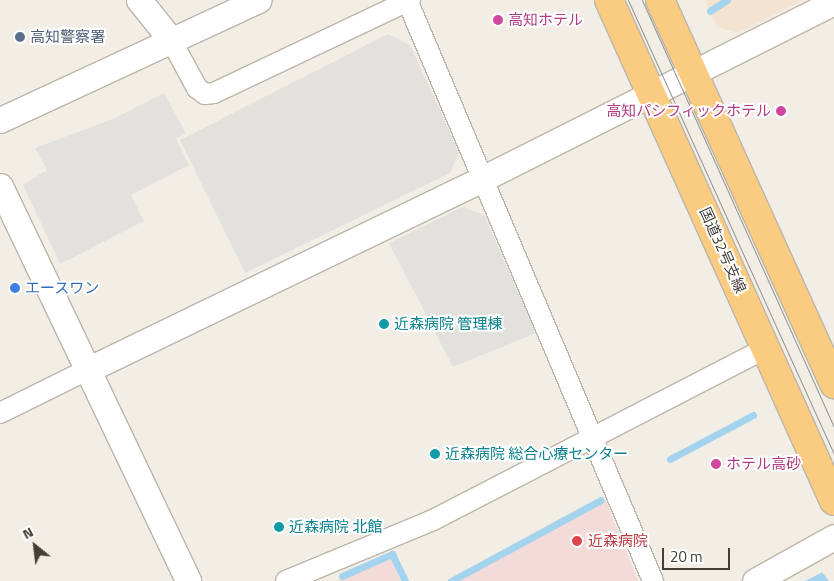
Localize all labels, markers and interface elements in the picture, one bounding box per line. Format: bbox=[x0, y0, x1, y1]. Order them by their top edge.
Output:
place label: 高知ホテル bbox=[508, 11, 583, 29]
marker: 高知ホテル bbox=[492, 14, 504, 26]
place label: 高知警察署 bbox=[30, 28, 105, 46]
marker: 高知警察署 bbox=[14, 31, 26, 43]
place label: 高知パシフィックホテル bbox=[606, 102, 771, 120]
marker: 高知パシフィックホテル bbox=[775, 105, 787, 117]
street label: 国道32号支線 bbox=[696, 204, 750, 296]
place label: エースワン bbox=[25, 279, 100, 297]
marker: エースワン bbox=[9, 282, 21, 294]
place label: 近森病院 管理棟 bbox=[394, 315, 502, 333]
marker: 近森病院 管理棟 bbox=[378, 318, 390, 330]
place label: 近森病院 総合心療センター bbox=[445, 445, 628, 463]
marker: 近森病院 総合心療センター bbox=[429, 448, 441, 460]
place label: ホテル高砂 bbox=[726, 455, 801, 473]
marker: ホテル高砂 bbox=[710, 458, 722, 470]
place label: 近森病院 北館 bbox=[289, 518, 382, 536]
north arrow bbox=[10, 521, 60, 571]
text: N bbox=[18, 521, 37, 544]
marker: 近森病院 北館 bbox=[273, 521, 285, 533]
place label: 近森病院 bbox=[588, 532, 648, 550]
marker: 近森病院 bbox=[570, 534, 584, 548]
scale bar bbox=[664, 538, 732, 570]
text: 20 m bbox=[670, 545, 703, 568]

